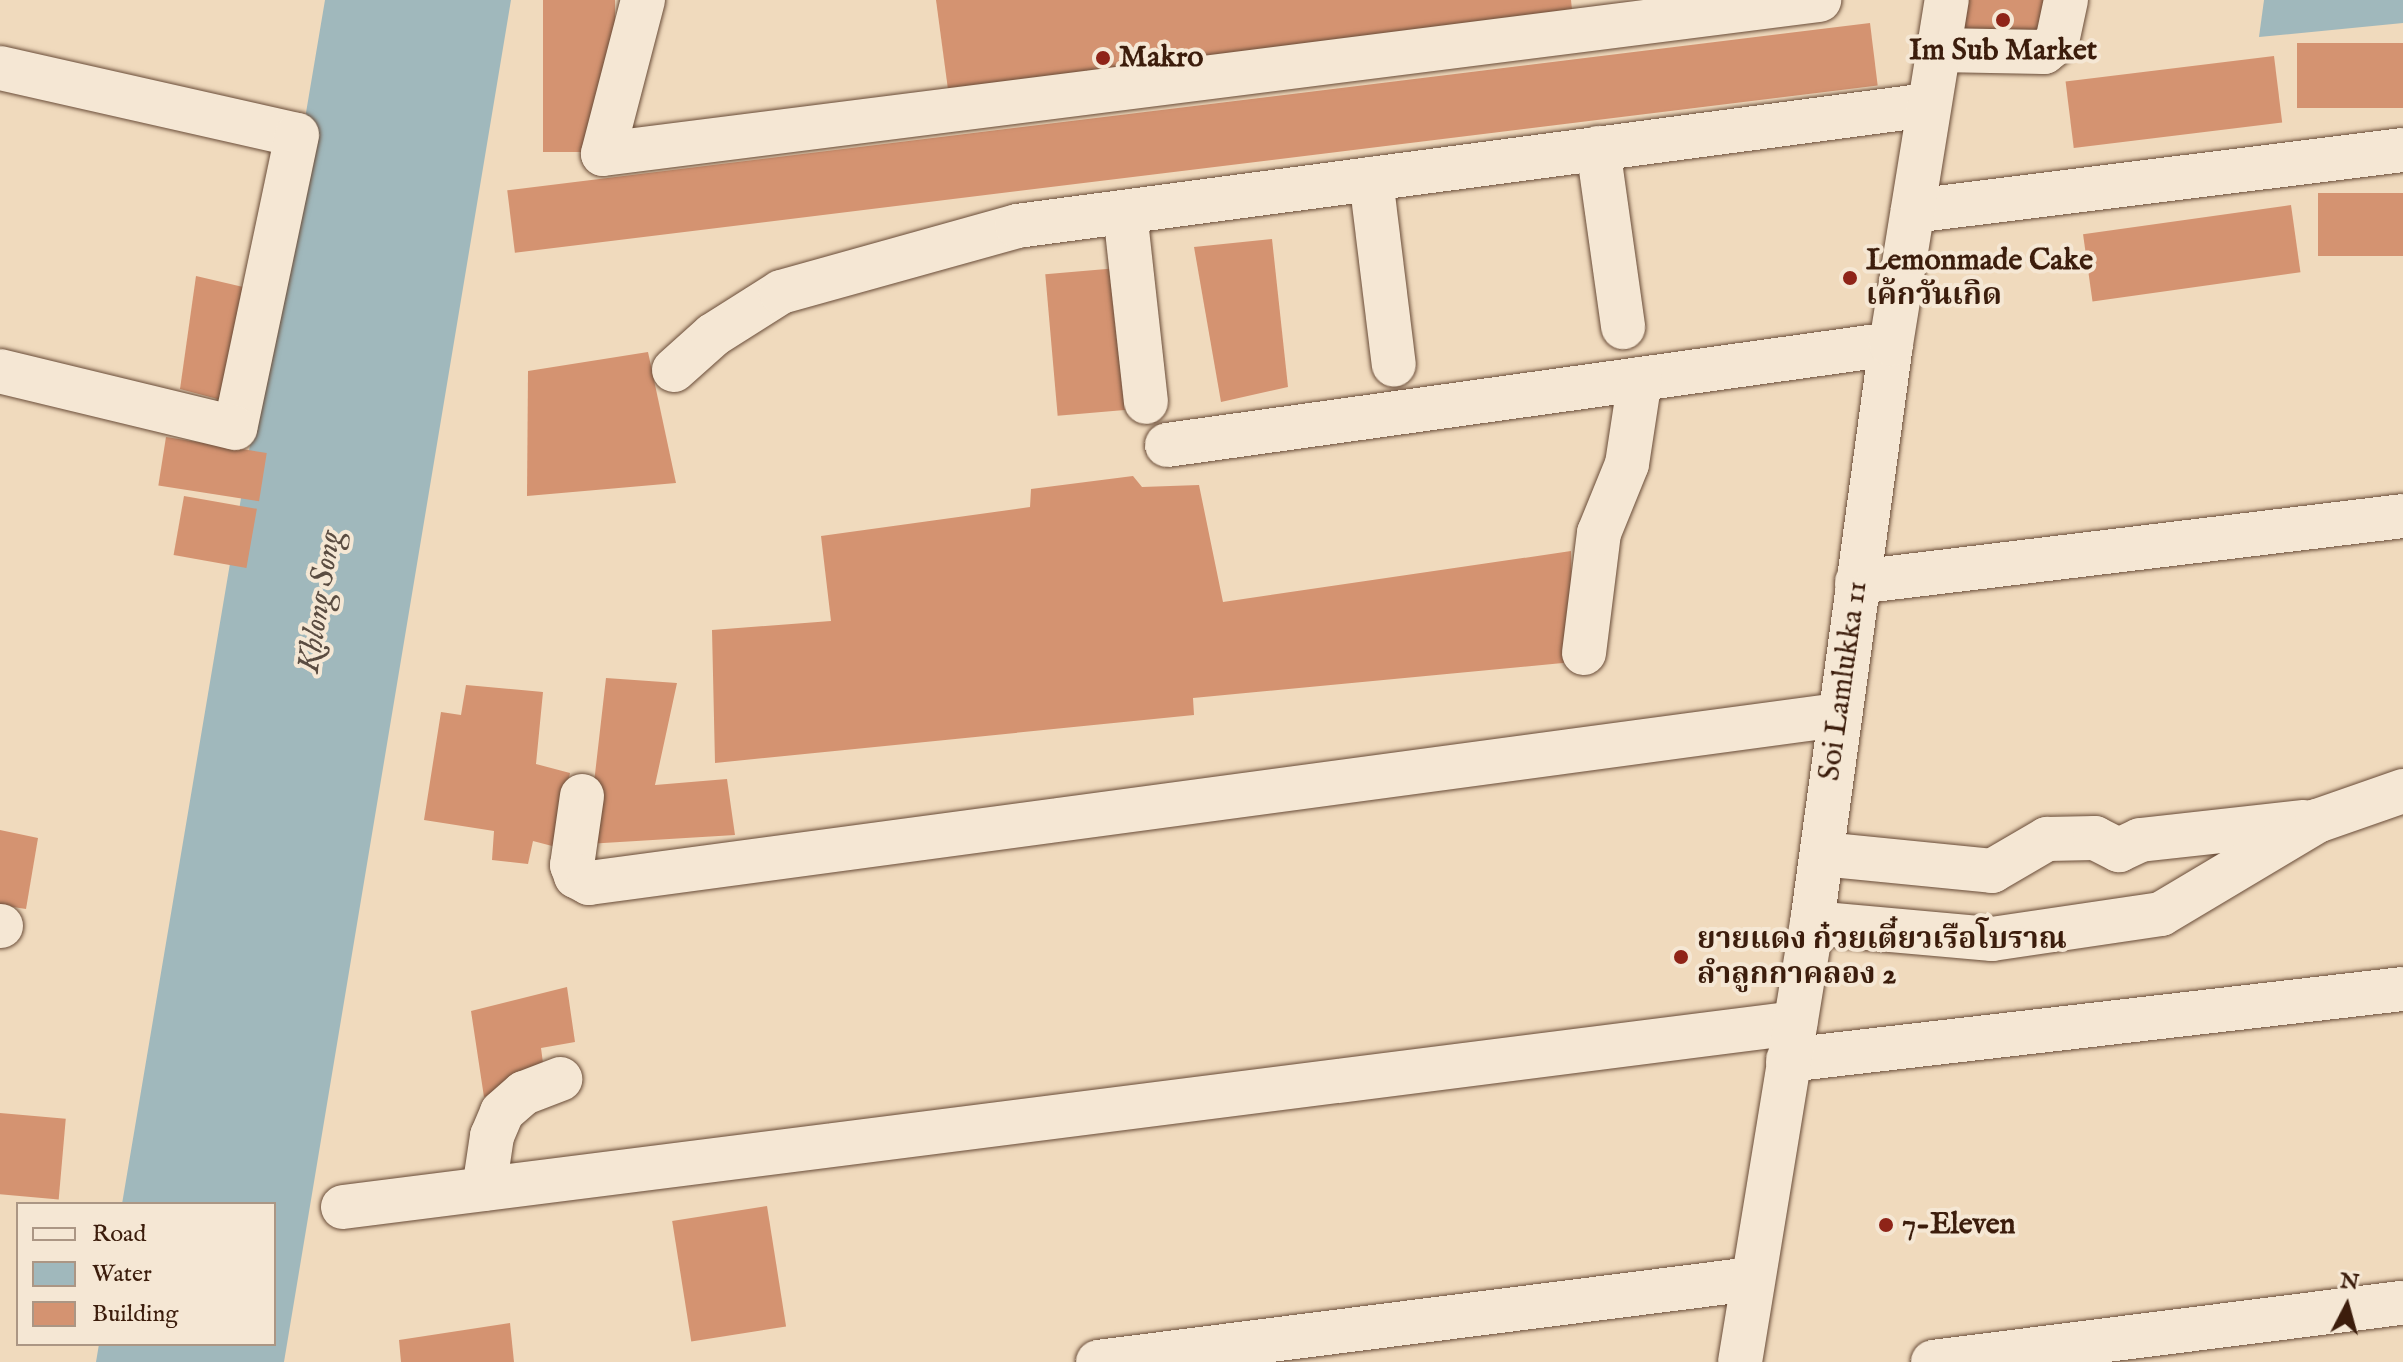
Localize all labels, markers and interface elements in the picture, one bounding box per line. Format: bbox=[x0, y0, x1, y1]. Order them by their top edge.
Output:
marker: Im Sub Market bbox=[1994, 11, 2012, 29]
place label: Im Sub Market bbox=[1909, 33, 2097, 69]
place label: Makro bbox=[1119, 40, 1203, 76]
marker: Makro bbox=[1094, 49, 1112, 67]
place label: Lemonmade Cake เค้กวันเกิด bbox=[1866, 243, 2093, 314]
marker: Lemonmade Cake เค้กวันเกิด bbox=[1841, 269, 1859, 287]
water label: Khlong Song bbox=[291, 528, 351, 676]
street label: Soi Lamlukka 11 bbox=[1812, 579, 1876, 783]
place label: ยายแดง ก๋วยเตี๋ยวเรือโบราณ ลำลูกกาคลอง 2 bbox=[1697, 922, 2067, 992]
marker: ยายแดง ก๋วยเตี๋ยวเรือโบราณ ลำลูกกาคลอง 2 bbox=[1672, 948, 1690, 966]
legend bbox=[16, 1202, 276, 1346]
place label: 7-Eleven bbox=[1902, 1207, 2016, 1243]
marker: 7-Eleven bbox=[1877, 1216, 1895, 1234]
text: Road bbox=[92, 1219, 146, 1250]
text: Water bbox=[92, 1259, 152, 1290]
north arrow bbox=[2307, 1266, 2387, 1346]
text: N bbox=[2339, 1267, 2360, 1297]
text: Building bbox=[92, 1299, 178, 1330]

